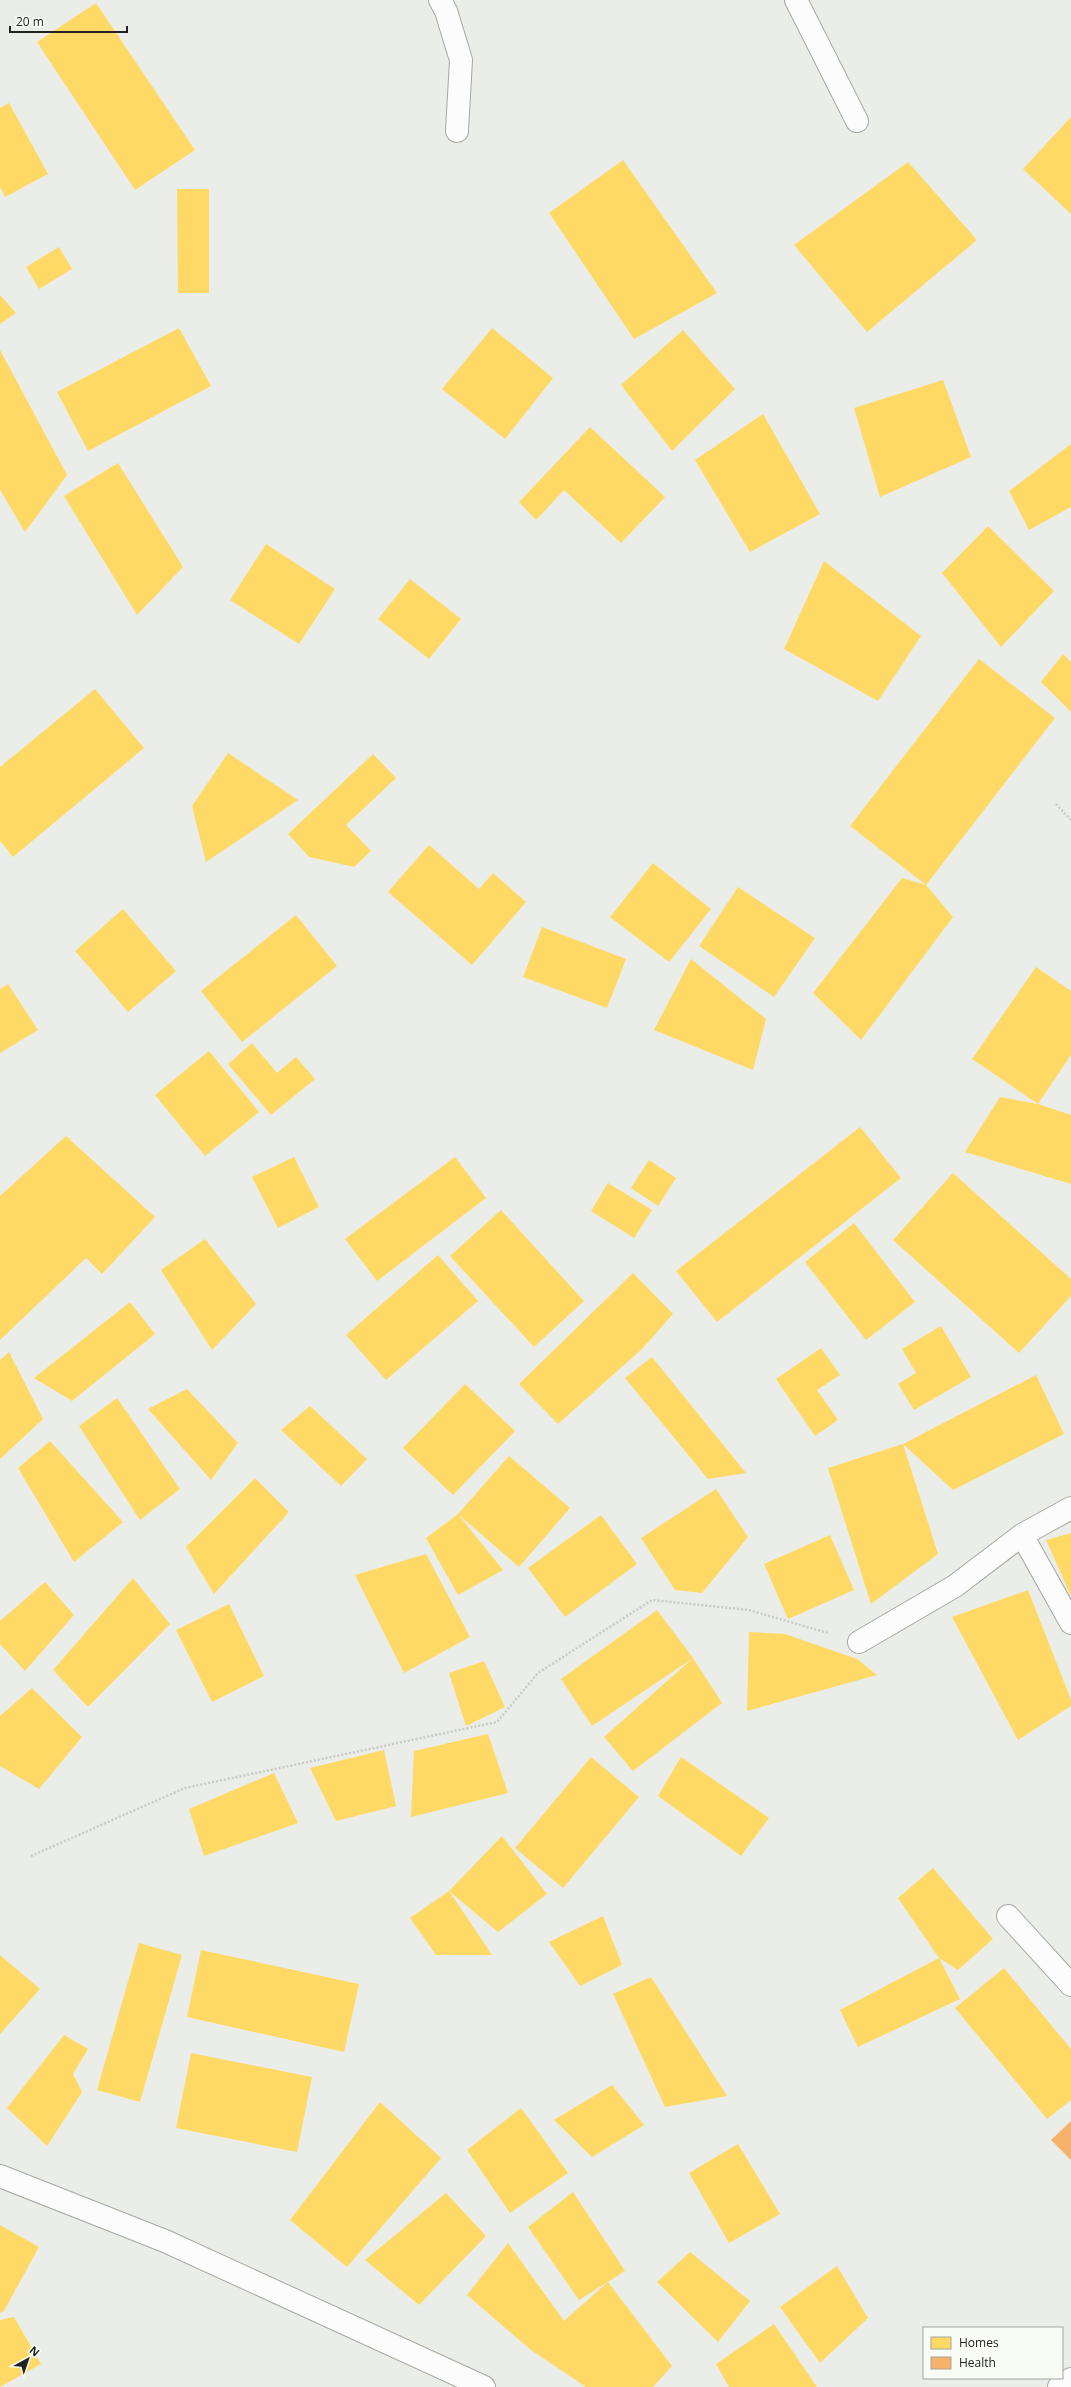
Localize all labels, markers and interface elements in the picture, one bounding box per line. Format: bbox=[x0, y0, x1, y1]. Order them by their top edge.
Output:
scale bar bbox=[10, 8, 127, 34]
text: 20 m bbox=[16, 13, 44, 30]
legend bbox=[923, 2327, 1063, 2379]
text: Homes bbox=[959, 2334, 999, 2351]
north arrow bbox=[8, 2339, 48, 2379]
text: N bbox=[26, 2342, 43, 2360]
text: Health bbox=[959, 2354, 996, 2371]

